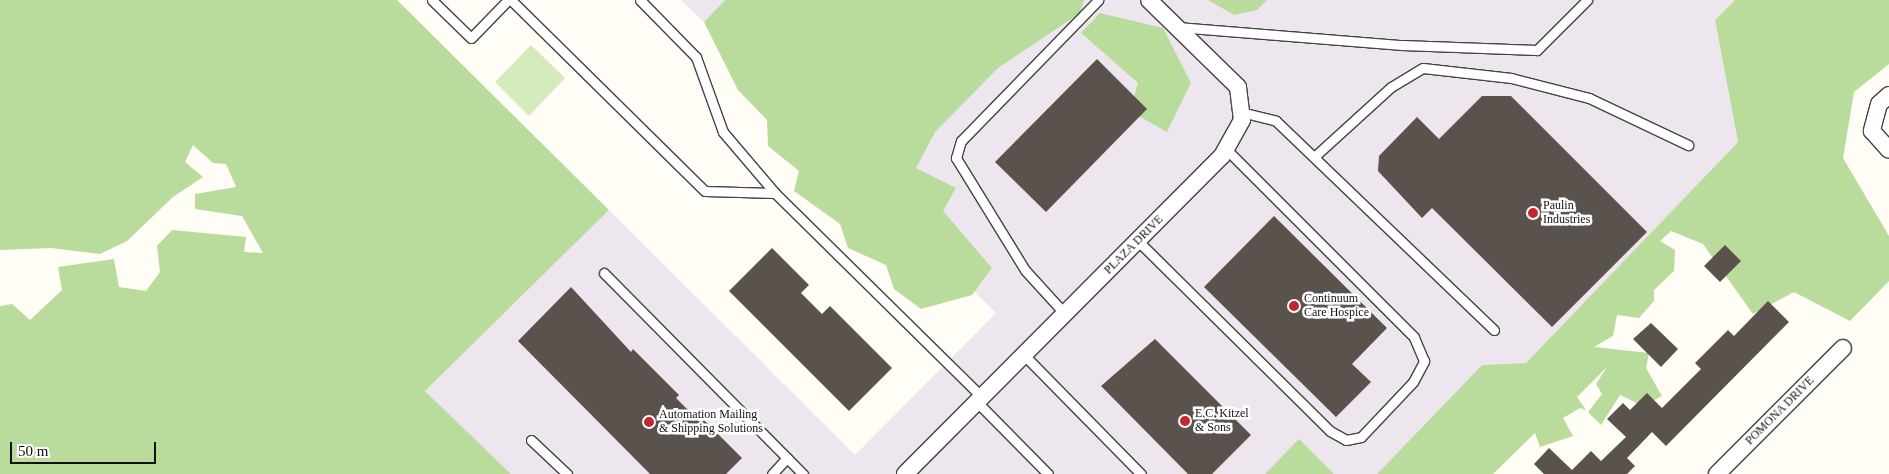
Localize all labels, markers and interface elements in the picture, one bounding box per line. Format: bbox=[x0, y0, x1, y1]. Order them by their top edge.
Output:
place label: Paulin Industries bbox=[1543, 199, 1590, 227]
marker: Paulin Industries bbox=[1527, 207, 1539, 219]
street label: PLAZA DRIVE bbox=[1101, 212, 1167, 278]
place label: Continuum Care Hospice bbox=[1304, 292, 1369, 320]
marker: Continuum Care Hospice bbox=[1288, 300, 1300, 312]
street label: POMONA DRIVE bbox=[1742, 373, 1818, 449]
place label: E.C. Kitzel & Sons bbox=[1195, 407, 1249, 435]
place label: Automation Mailing & Shipping Solutions bbox=[659, 408, 763, 436]
marker: E.C. Kitzel & Sons bbox=[1179, 415, 1191, 427]
marker: Automation Mailing & Shipping Solutions bbox=[643, 416, 655, 428]
scale bar bbox=[12, 432, 159, 464]
text: 50 m bbox=[18, 443, 48, 459]

